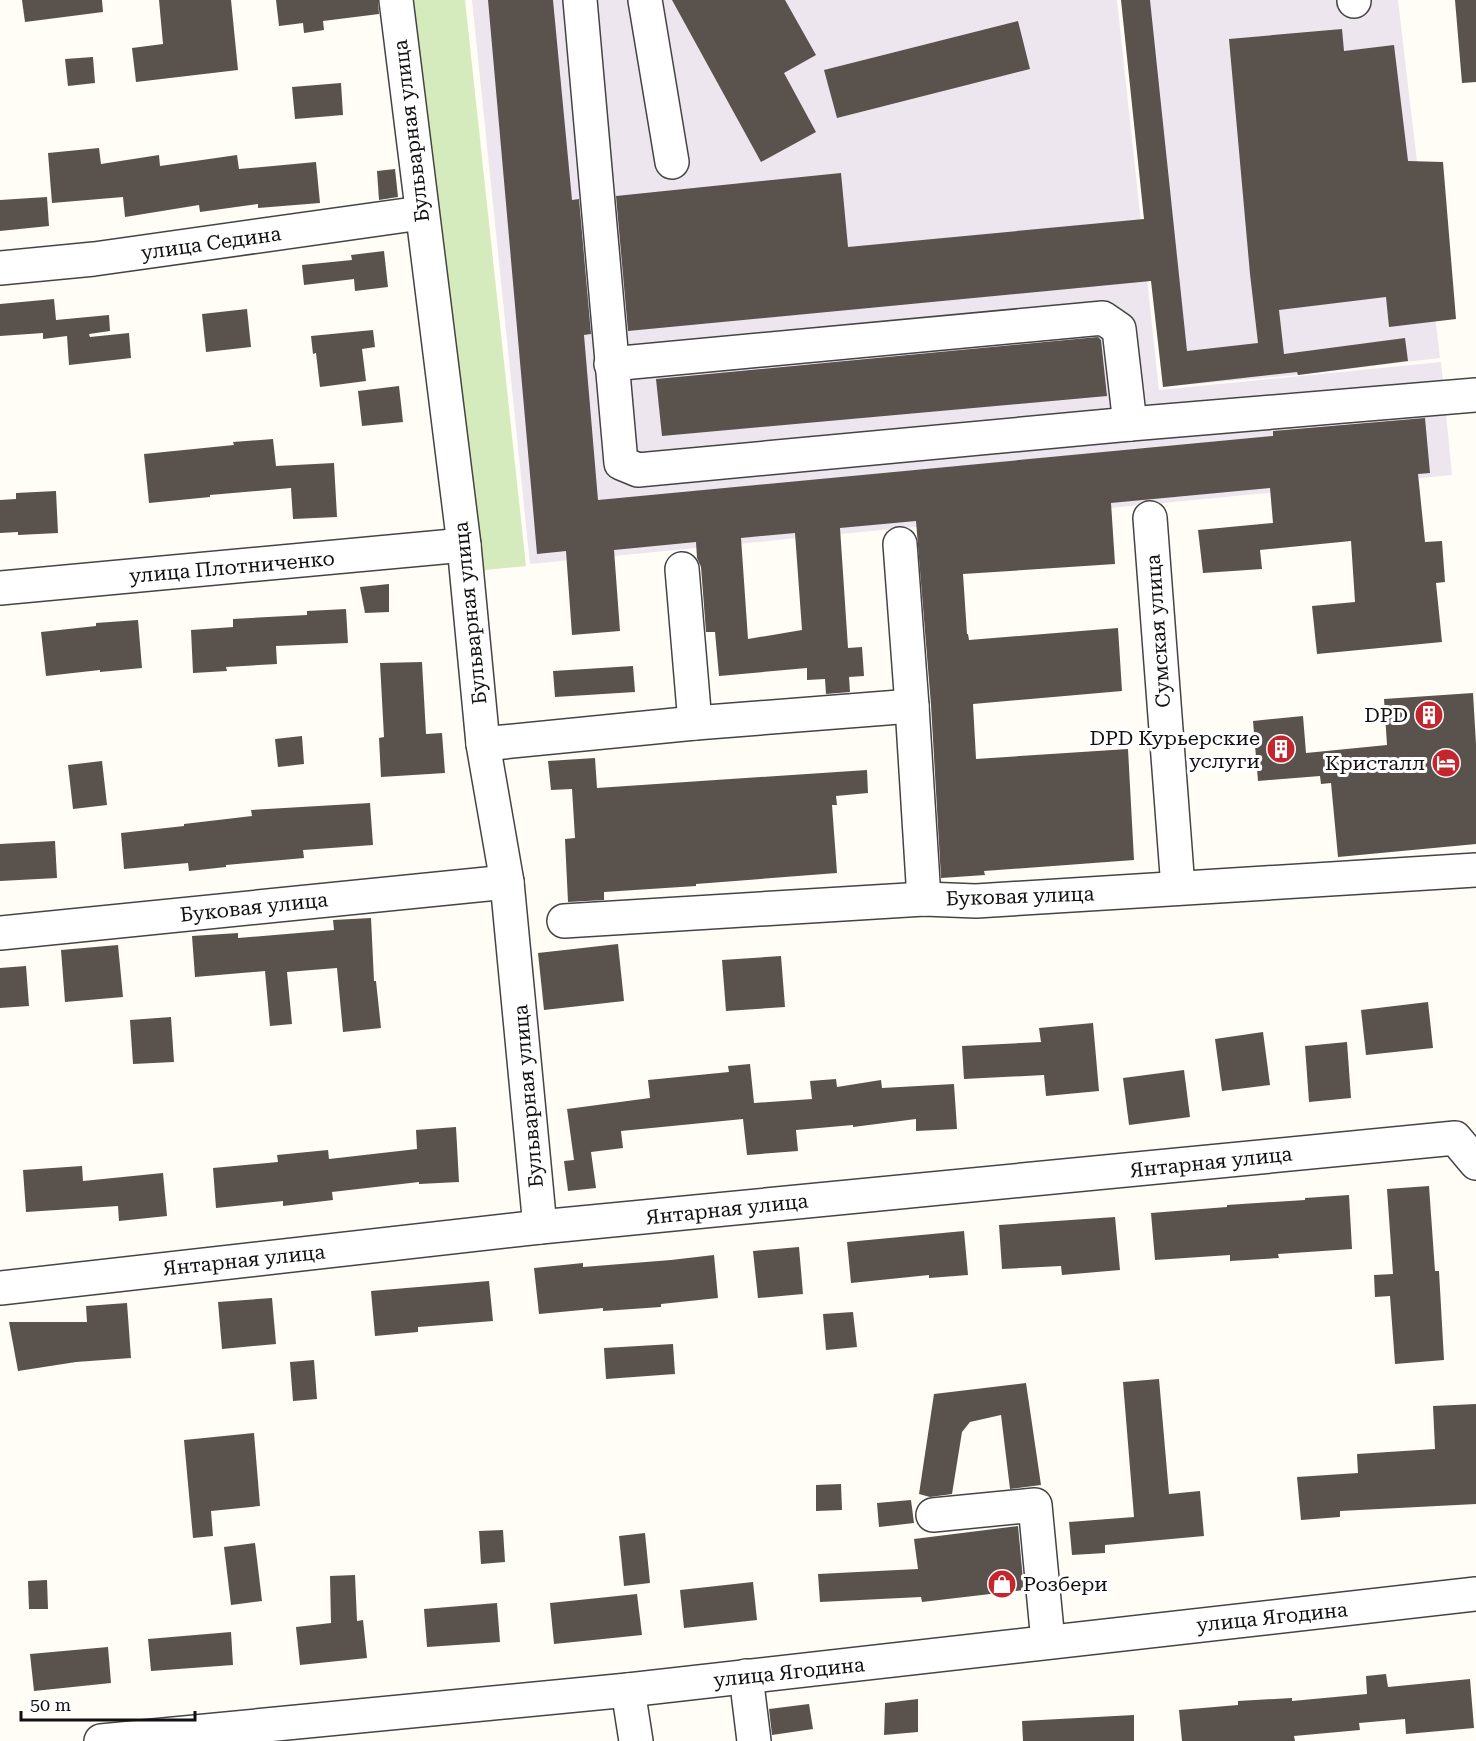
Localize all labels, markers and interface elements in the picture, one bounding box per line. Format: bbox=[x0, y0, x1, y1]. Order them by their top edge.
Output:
street label: Бульварная улица bbox=[388, 38, 434, 224]
street label: улица Седина bbox=[139, 221, 283, 265]
street label: Бульварная улица bbox=[448, 520, 492, 706]
street label: улица Плотниченко bbox=[128, 546, 336, 588]
street label: Сумская улица bbox=[1141, 553, 1175, 709]
building icon: DPD bbox=[1413, 699, 1445, 731]
place label: DPD bbox=[1364, 703, 1408, 727]
place label: DPD Курьерские услуги bbox=[1090, 726, 1260, 773]
building icon: DPD Курьерские услуги bbox=[1265, 733, 1297, 765]
hotel icon: Кристалл bbox=[1430, 747, 1462, 779]
place label: Кристалл bbox=[1325, 751, 1425, 775]
street label: Буковая улица bbox=[945, 881, 1095, 911]
street label: Буковая улица bbox=[179, 887, 329, 927]
street label: Бульварная улица bbox=[508, 1003, 548, 1189]
street label: Янтарная улица bbox=[1129, 1142, 1294, 1182]
street label: Янтарная улица bbox=[645, 1189, 810, 1229]
street label: Янтарная улица bbox=[162, 1240, 327, 1280]
shop icon: Розбери bbox=[986, 1568, 1018, 1600]
place label: Розбери bbox=[1023, 1572, 1108, 1596]
street label: улица Ягодина bbox=[1195, 1597, 1349, 1637]
street label: улица Ягодина bbox=[712, 1652, 866, 1692]
scale bar bbox=[21, 1684, 195, 1722]
text: 50 m bbox=[30, 1694, 71, 1715]

